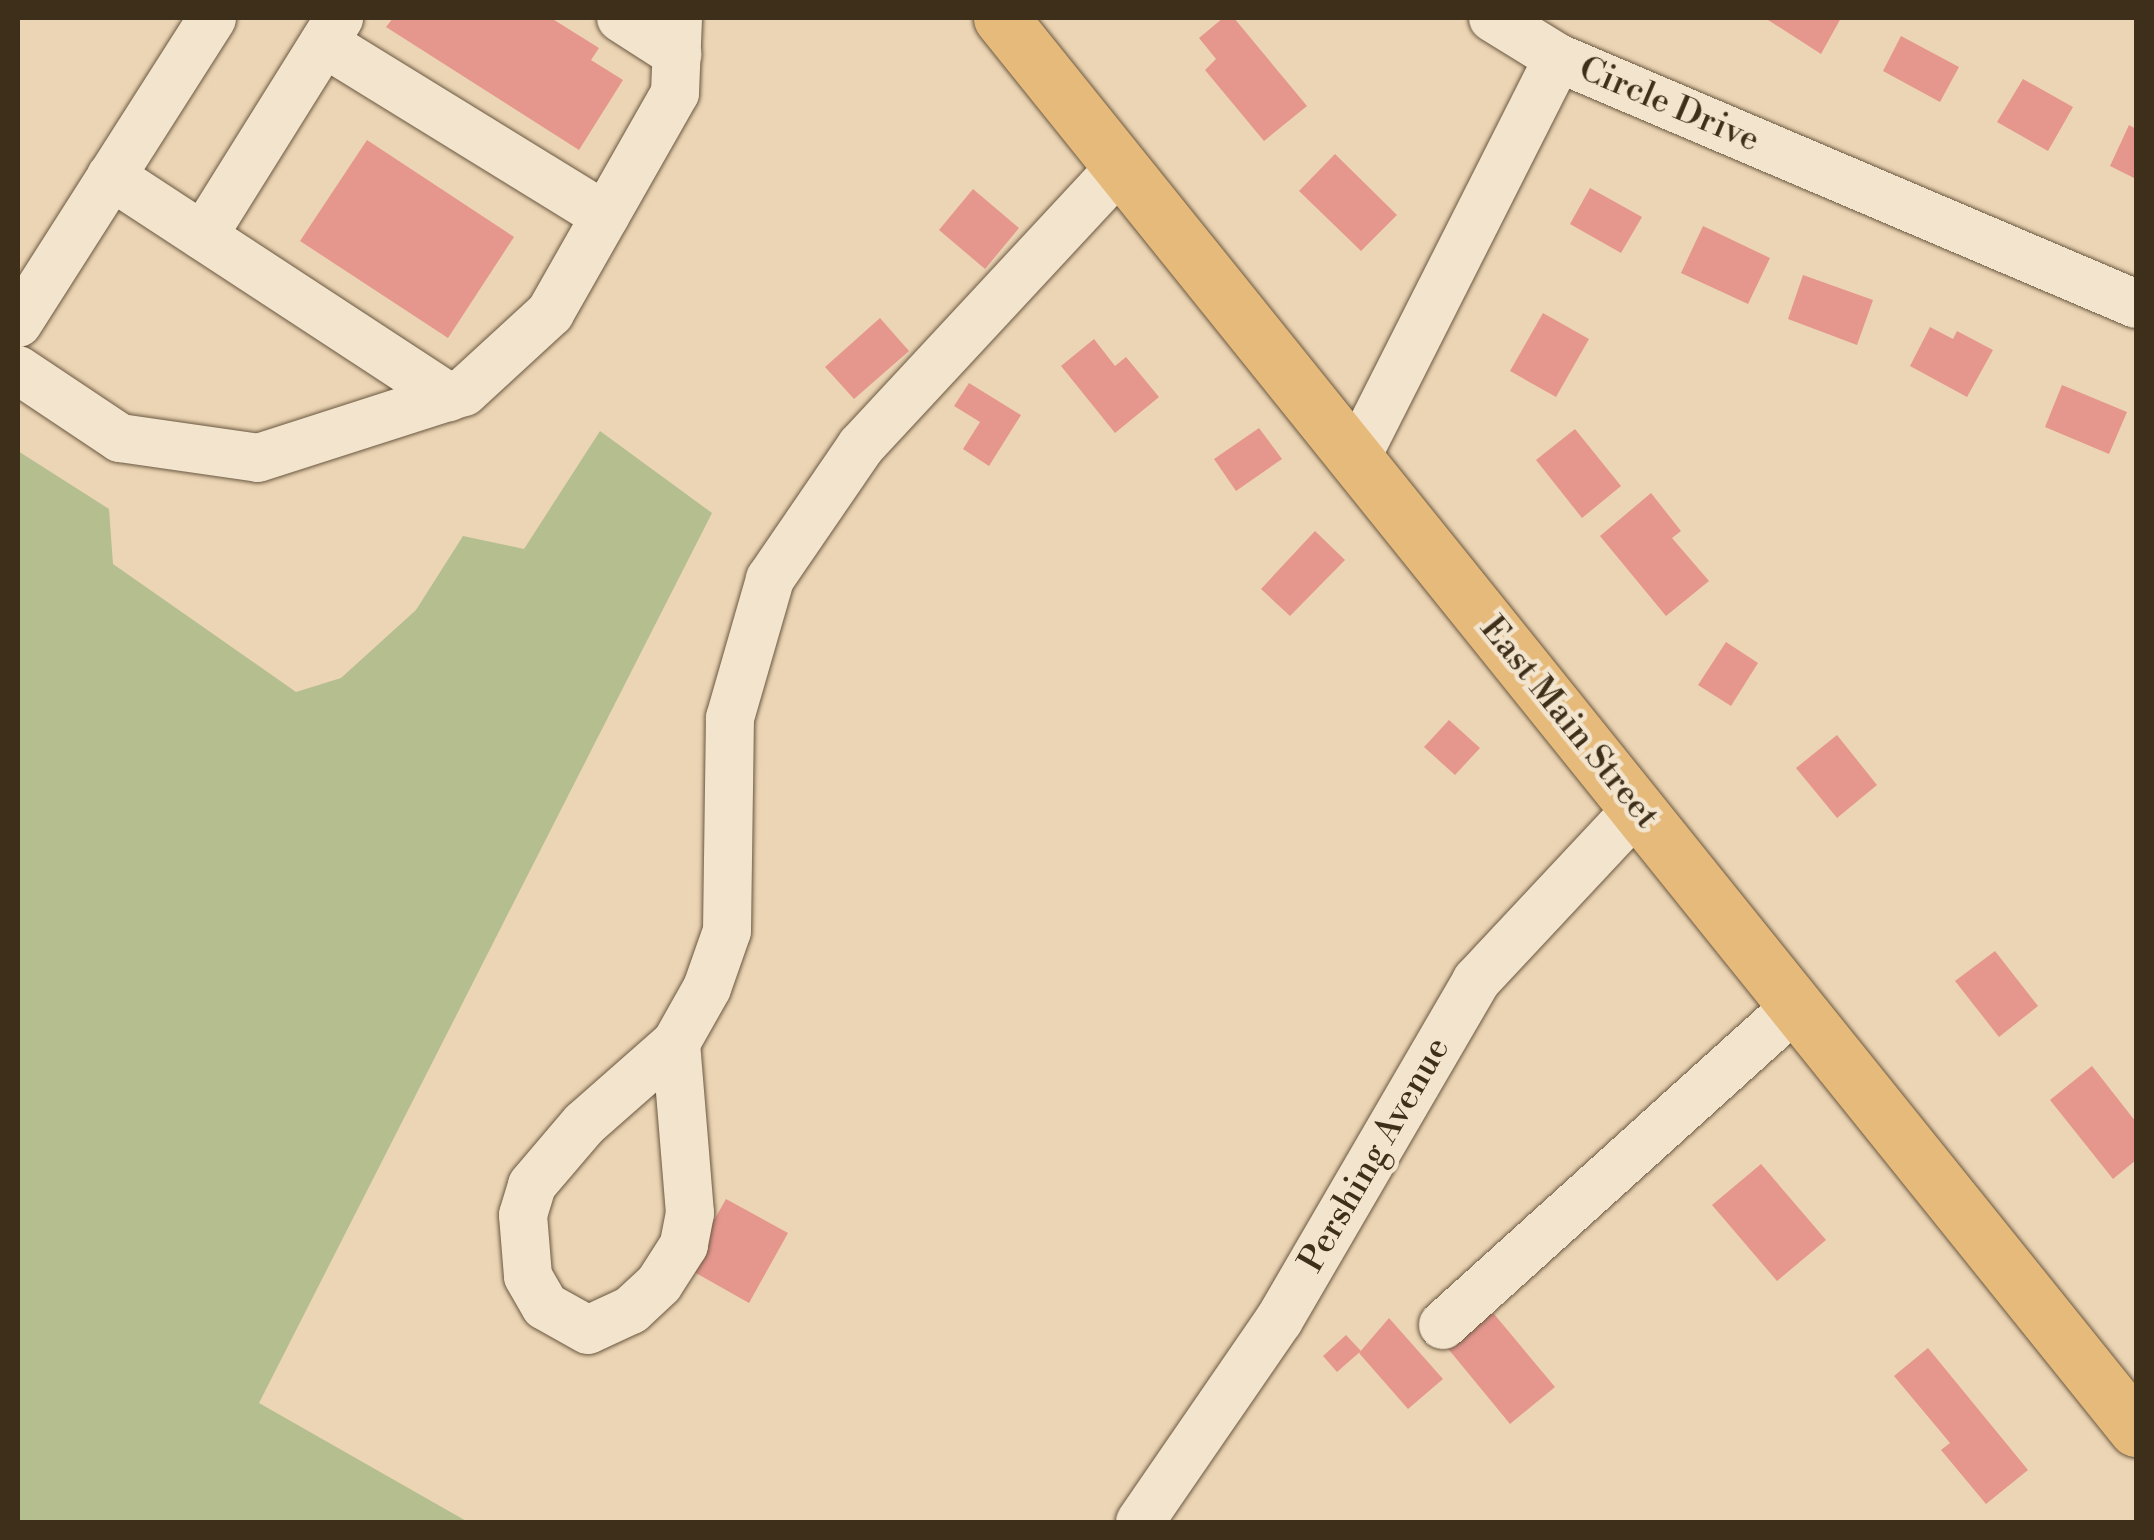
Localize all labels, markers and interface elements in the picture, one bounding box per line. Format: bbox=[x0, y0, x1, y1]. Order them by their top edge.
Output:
street label: Circle Drive bbox=[1572, 48, 1766, 162]
street label: East Main Street bbox=[1471, 609, 1667, 837]
street label: Pershing Avenue bbox=[1291, 1030, 1459, 1280]

